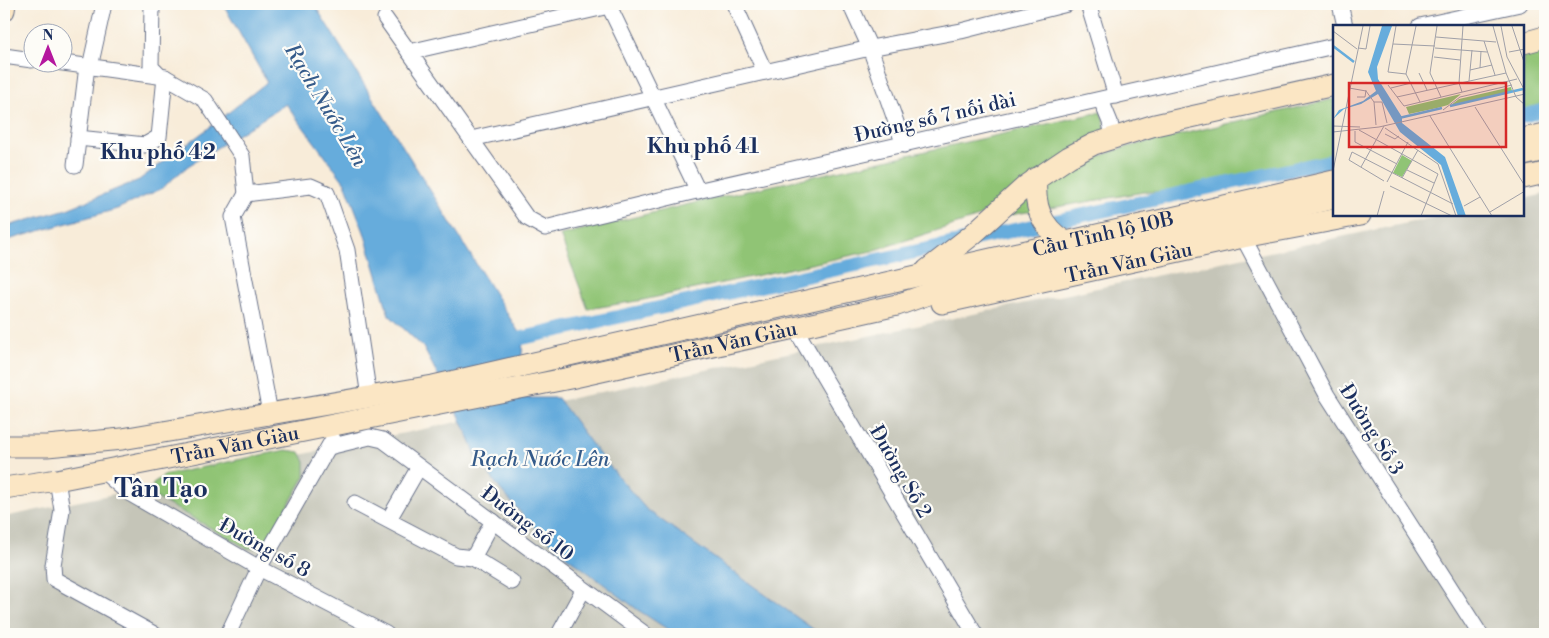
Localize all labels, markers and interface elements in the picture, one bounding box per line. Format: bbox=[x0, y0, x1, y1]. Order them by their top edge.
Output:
north arrow bbox=[22, 22, 72, 72]
inset map bbox=[1333, 25, 1524, 216]
text: N bbox=[42, 27, 54, 45]
water label: Rạch Nước Lên bbox=[278, 38, 372, 172]
street label: Đường số 7 nối dài bbox=[852, 88, 1019, 149]
district label: Khu phố 41 bbox=[647, 134, 759, 160]
district label: Khu phố 42 bbox=[100, 140, 216, 166]
street label: Cầu Tỉnh lộ 10B bbox=[1030, 207, 1177, 263]
street label: Trần Văn Giàu bbox=[1063, 237, 1195, 290]
street label: Trần Văn Giàu bbox=[668, 317, 800, 369]
street label: Đường Số 3 bbox=[1333, 380, 1408, 480]
street label: Trần Văn Giàu bbox=[169, 421, 302, 471]
street label: Đường Số 2 bbox=[863, 421, 936, 523]
water label: Rạch Nước Lên bbox=[470, 447, 610, 473]
district label: Tân Tạo bbox=[114, 474, 208, 505]
street label: Đường số 10 bbox=[476, 481, 579, 567]
street label: Đường số 8 bbox=[214, 513, 314, 584]

